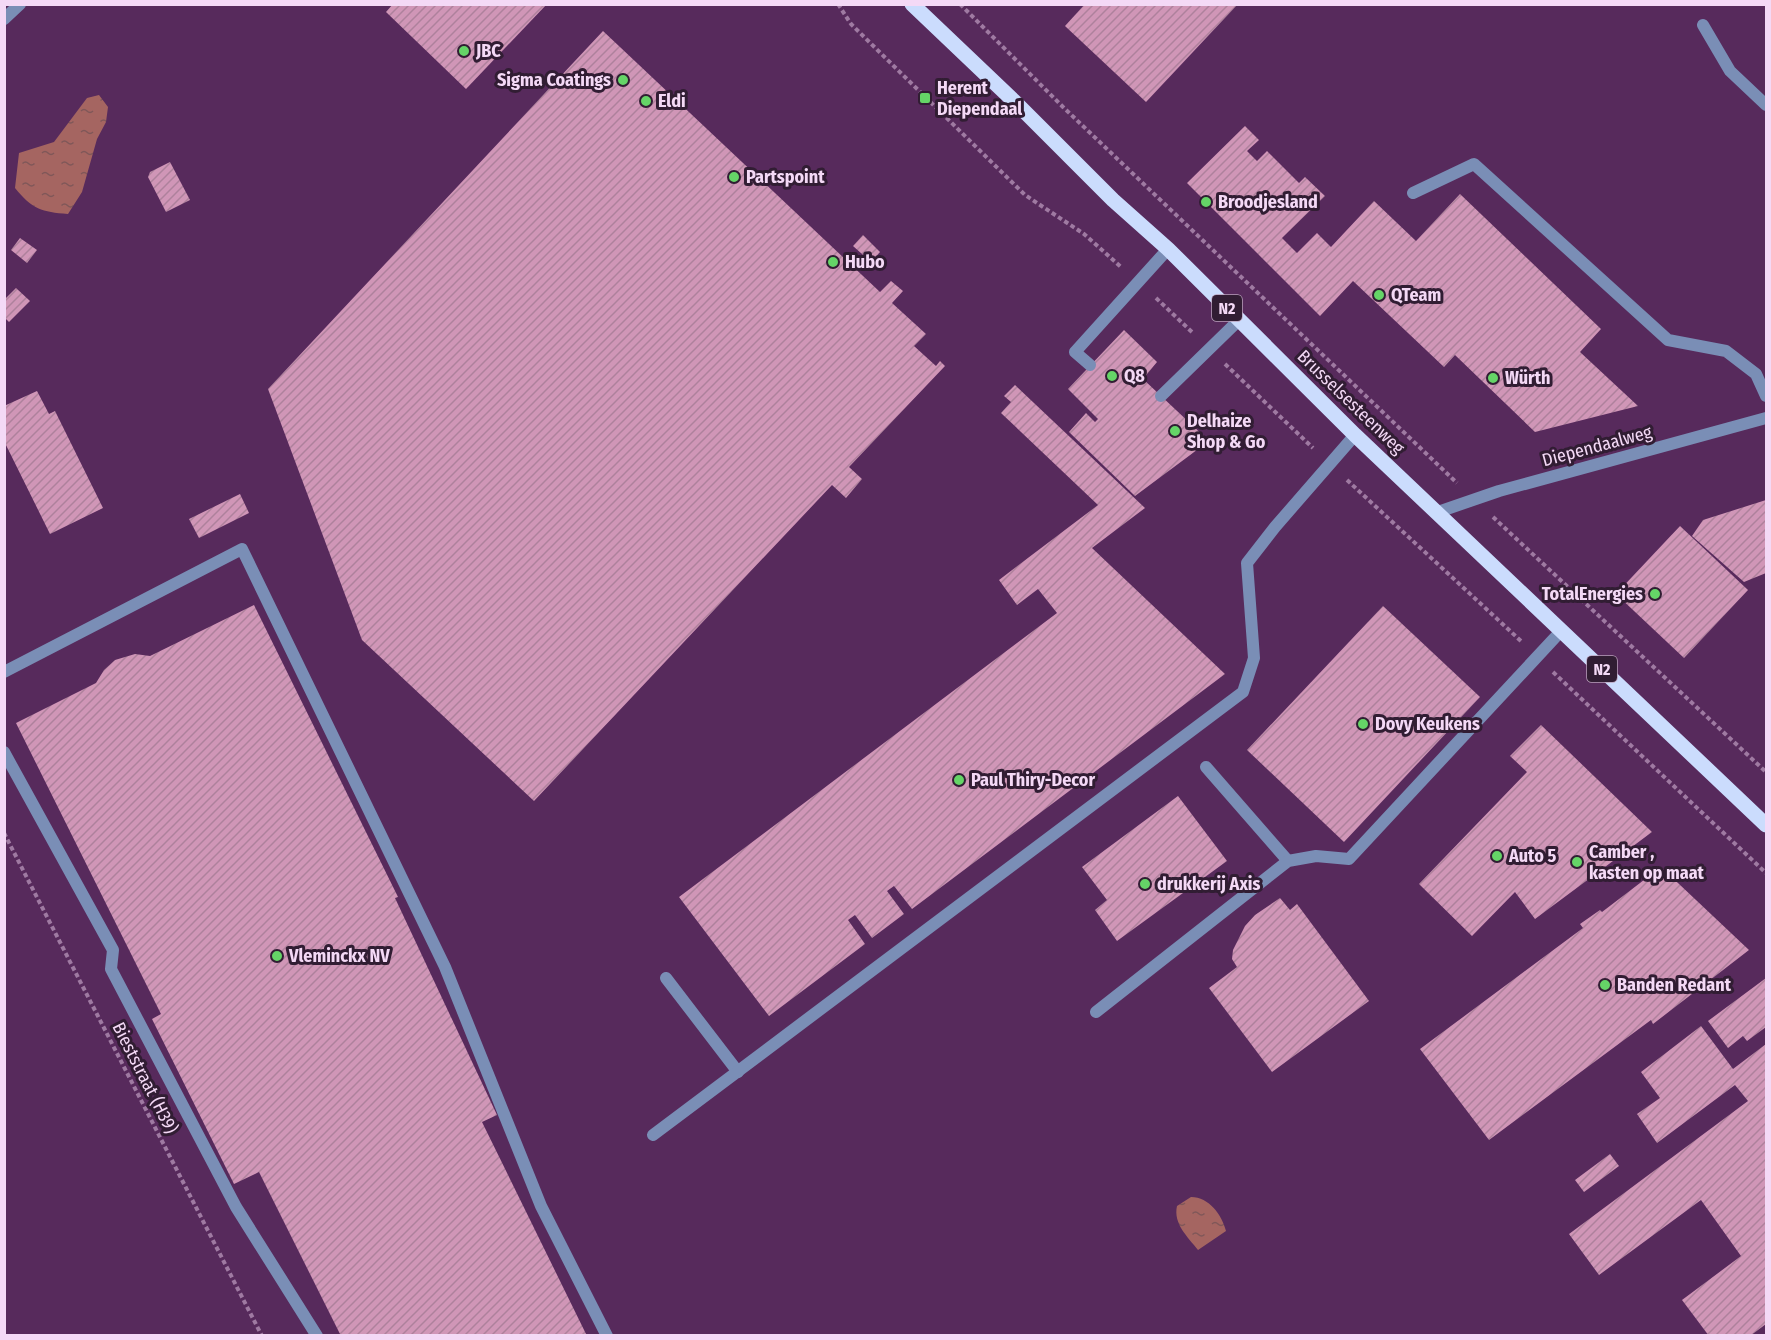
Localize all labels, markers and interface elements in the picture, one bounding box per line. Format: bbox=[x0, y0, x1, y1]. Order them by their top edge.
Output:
place label: JBC bbox=[475, 40, 501, 62]
marker: JBC bbox=[457, 44, 471, 58]
place label: Sigma Coatings bbox=[497, 69, 611, 91]
marker: Sigma Coatings bbox=[616, 73, 630, 87]
place label: Herent Diependaal bbox=[937, 77, 1022, 120]
place label: Eldi bbox=[658, 90, 686, 112]
marker: Herent Diependaal bbox=[918, 91, 932, 105]
marker: Eldi bbox=[639, 94, 653, 108]
place label: Partspoint bbox=[746, 166, 825, 188]
marker: Partspoint bbox=[727, 170, 741, 184]
place label: Broodjesland bbox=[1218, 191, 1318, 213]
marker: Broodjesland bbox=[1199, 195, 1213, 209]
place label: Hubo bbox=[845, 251, 885, 273]
marker: Hubo bbox=[826, 255, 840, 269]
place label: QTeam bbox=[1391, 284, 1441, 306]
marker: QTeam bbox=[1372, 288, 1386, 302]
road number: N2 bbox=[1212, 295, 1242, 321]
street label: Brusselsesteenweg bbox=[1293, 345, 1410, 459]
place label: Q8 bbox=[1124, 365, 1145, 387]
place label: Würth bbox=[1505, 367, 1550, 389]
marker: Q8 bbox=[1105, 369, 1119, 383]
marker: Würth bbox=[1486, 371, 1500, 385]
place label: Delhaize Shop & Go bbox=[1187, 410, 1266, 453]
street label: Diependaalweg bbox=[1540, 421, 1655, 471]
marker: Delhaize Shop & Go bbox=[1168, 424, 1182, 438]
place label: TotalEnergies bbox=[1542, 583, 1643, 605]
marker: TotalEnergies bbox=[1648, 587, 1662, 601]
road number: N2 bbox=[1587, 656, 1617, 682]
place label: Dovy Keukens bbox=[1375, 713, 1480, 735]
marker: Dovy Keukens bbox=[1356, 717, 1370, 731]
place label: Paul Thiry-Decor bbox=[971, 769, 1095, 791]
marker: Paul Thiry-Decor bbox=[952, 773, 966, 787]
place label: Camber , kasten op maat bbox=[1589, 841, 1705, 884]
place label: Auto 5 bbox=[1508, 845, 1556, 867]
marker: Auto 5 bbox=[1490, 849, 1504, 863]
marker: Camber , kasten op maat bbox=[1570, 855, 1584, 869]
place label: drukkerij Axis bbox=[1157, 873, 1260, 895]
marker: drukkerij Axis bbox=[1138, 877, 1152, 891]
place label: Vleminckx NV bbox=[288, 945, 390, 967]
marker: Vleminckx NV bbox=[270, 949, 284, 963]
place label: Banden Redant bbox=[1617, 974, 1732, 996]
marker: Banden Redant bbox=[1598, 978, 1612, 992]
street label: Bieststraat (H39) bbox=[108, 1019, 182, 1137]

